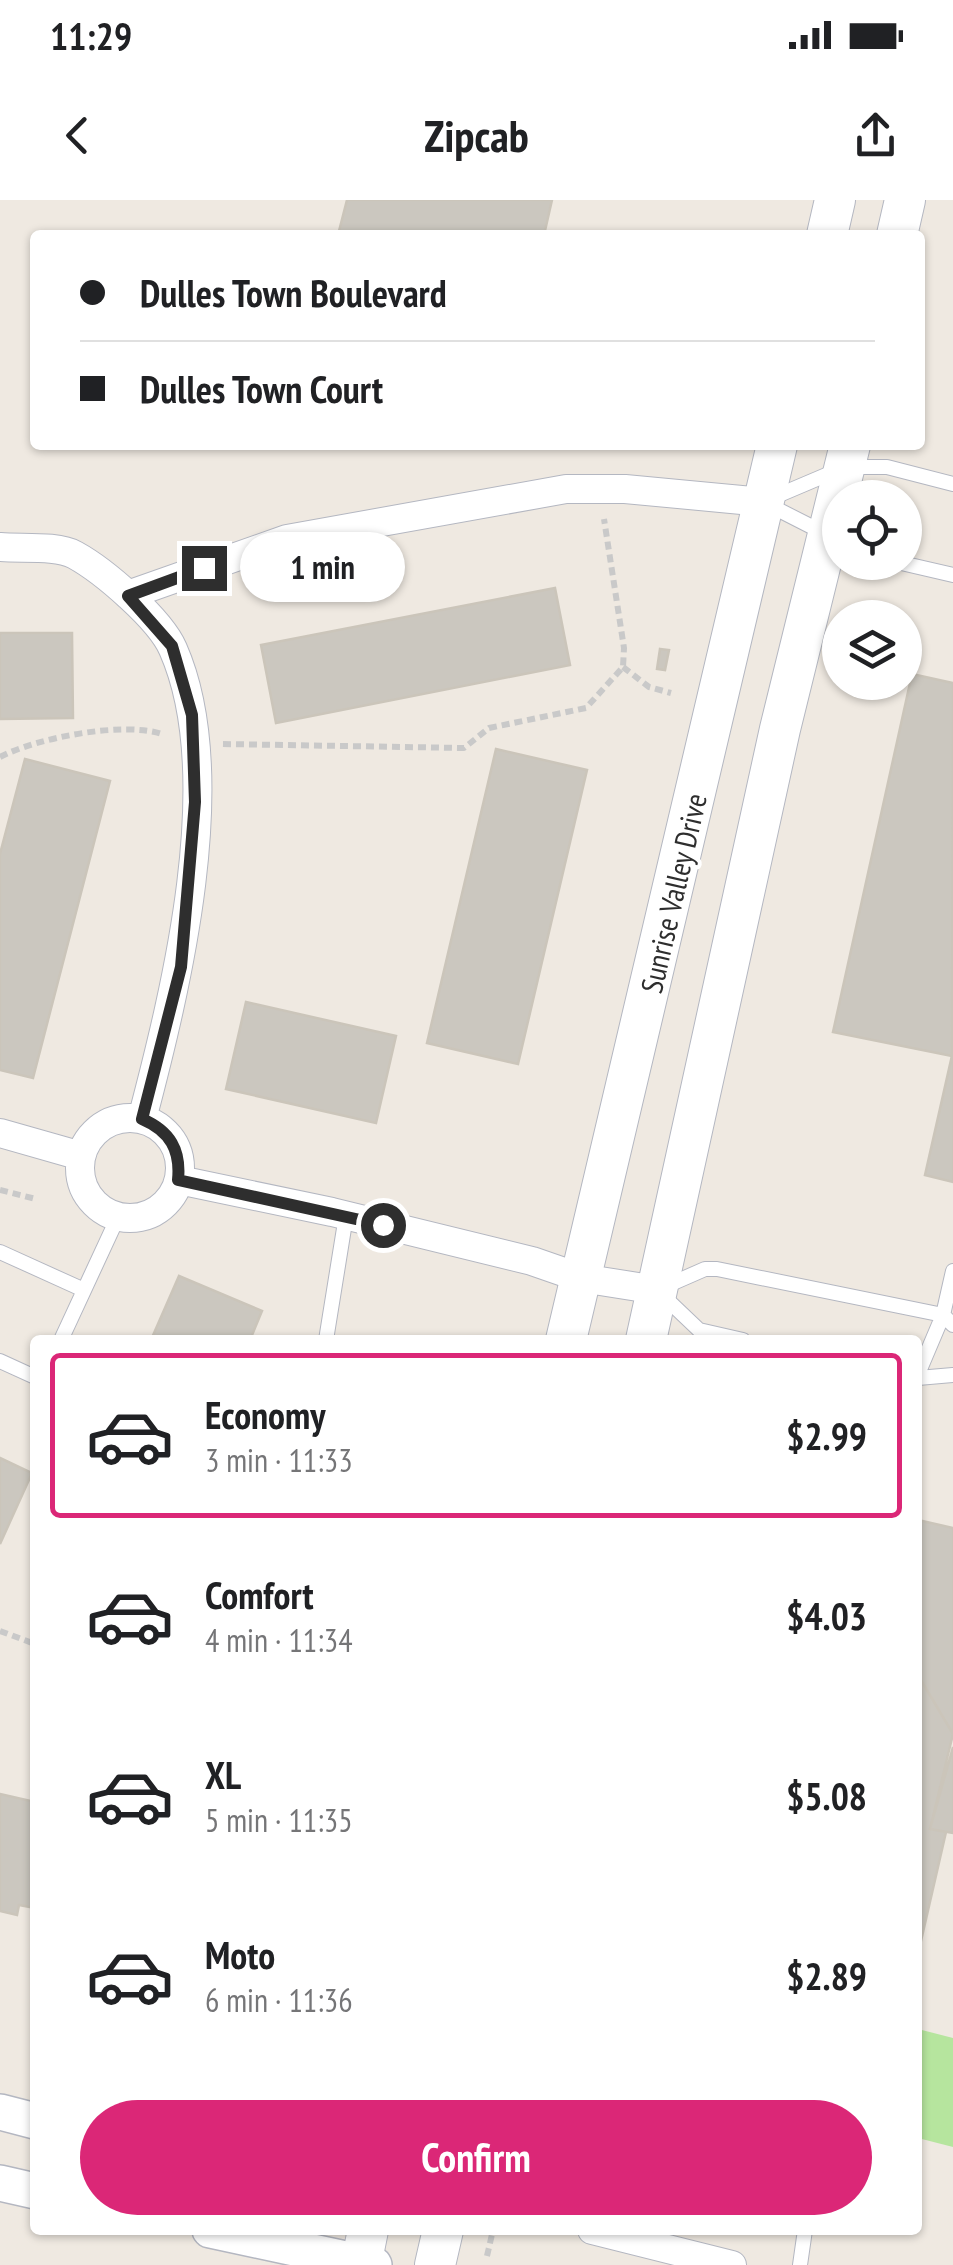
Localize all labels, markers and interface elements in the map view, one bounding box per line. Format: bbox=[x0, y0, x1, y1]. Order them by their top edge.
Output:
text: 11:29 bbox=[50, 11, 132, 60]
text: Zipcab bbox=[424, 106, 529, 164]
icon: back bbox=[50, 108, 105, 163]
icon: share bbox=[848, 108, 903, 163]
text: Dulles Town Boulevard bbox=[140, 268, 447, 317]
text: Dulles Town Court bbox=[140, 364, 383, 413]
map controls bbox=[822, 480, 922, 700]
button: locate bbox=[822, 480, 922, 580]
callout: 1 min bbox=[239, 533, 404, 603]
route end bbox=[182, 546, 227, 591]
text: 1 min bbox=[290, 546, 355, 588]
button: layers bbox=[822, 600, 922, 700]
street label: Sunrise Valley Drive bbox=[631, 789, 715, 997]
route start bbox=[361, 1203, 406, 1248]
text: Economy bbox=[205, 1390, 325, 1439]
icon: car bbox=[85, 1391, 175, 1481]
text: $2.99 bbox=[786, 1411, 867, 1460]
text: 3 min · 11:33 bbox=[205, 1439, 353, 1481]
text: Comfort bbox=[205, 1570, 314, 1619]
icon: car bbox=[85, 1571, 175, 1661]
text: $4.03 bbox=[786, 1591, 867, 1640]
text: 4 min · 11:34 bbox=[205, 1619, 353, 1661]
text: XL bbox=[205, 1750, 241, 1799]
icon: car bbox=[85, 1751, 175, 1841]
text: $5.08 bbox=[786, 1771, 867, 1820]
text: 5 min · 11:35 bbox=[205, 1799, 353, 1841]
text: Moto bbox=[205, 1930, 275, 1979]
icon: car bbox=[85, 1931, 175, 2021]
text: $2.89 bbox=[786, 1951, 867, 2000]
text: 6 min · 11:36 bbox=[205, 1979, 353, 2021]
button: Confirm bbox=[80, 2100, 872, 2215]

